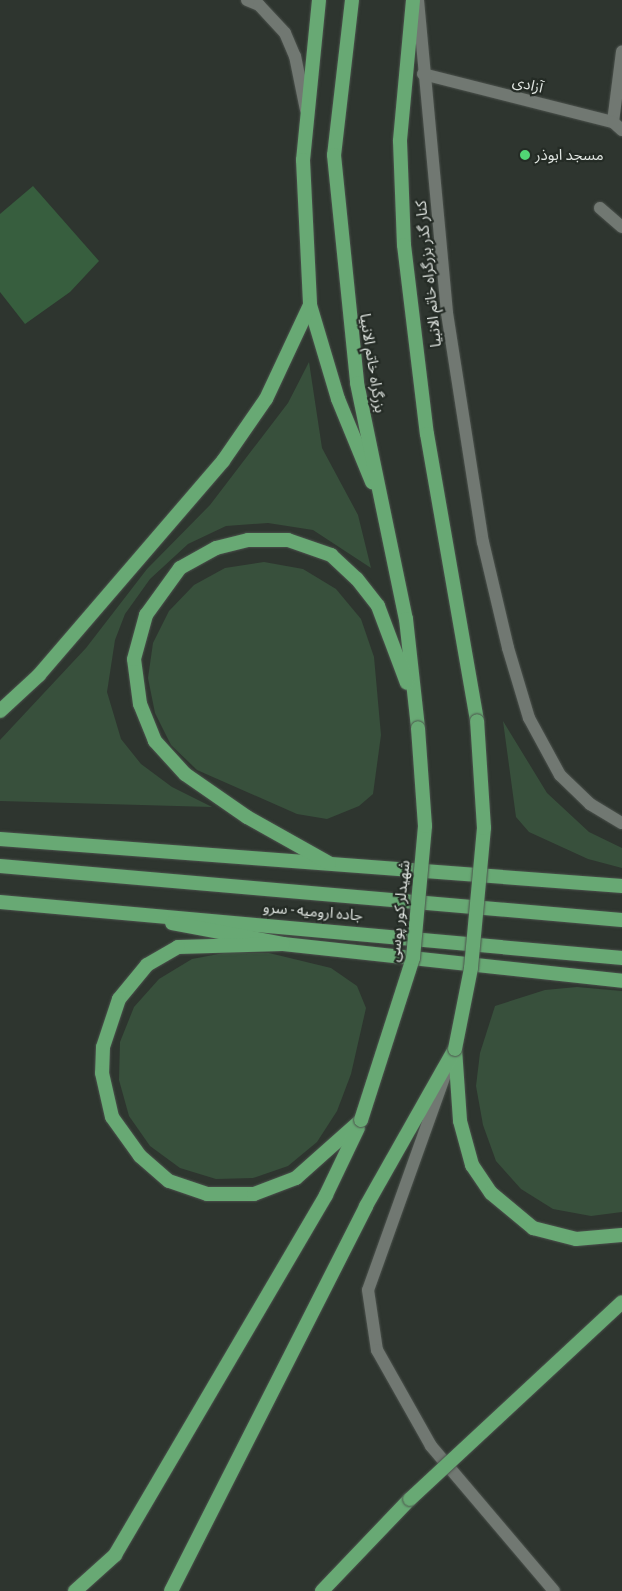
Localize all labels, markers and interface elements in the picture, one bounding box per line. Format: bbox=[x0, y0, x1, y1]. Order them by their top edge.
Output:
street label: آزادی bbox=[511, 72, 545, 96]
place label: مسجد ابوذر bbox=[535, 146, 604, 164]
marker: مسجد ابوذر bbox=[519, 149, 531, 161]
street label: کنار گذر بزرگراه خاتم الانبیا bbox=[411, 200, 445, 348]
street label: بزرگراه خاتم الانبیا bbox=[356, 312, 390, 414]
street label: شهیدلر کور پوسی bbox=[385, 859, 413, 963]
street label: جاده ارومیه - سرو bbox=[262, 898, 364, 924]

